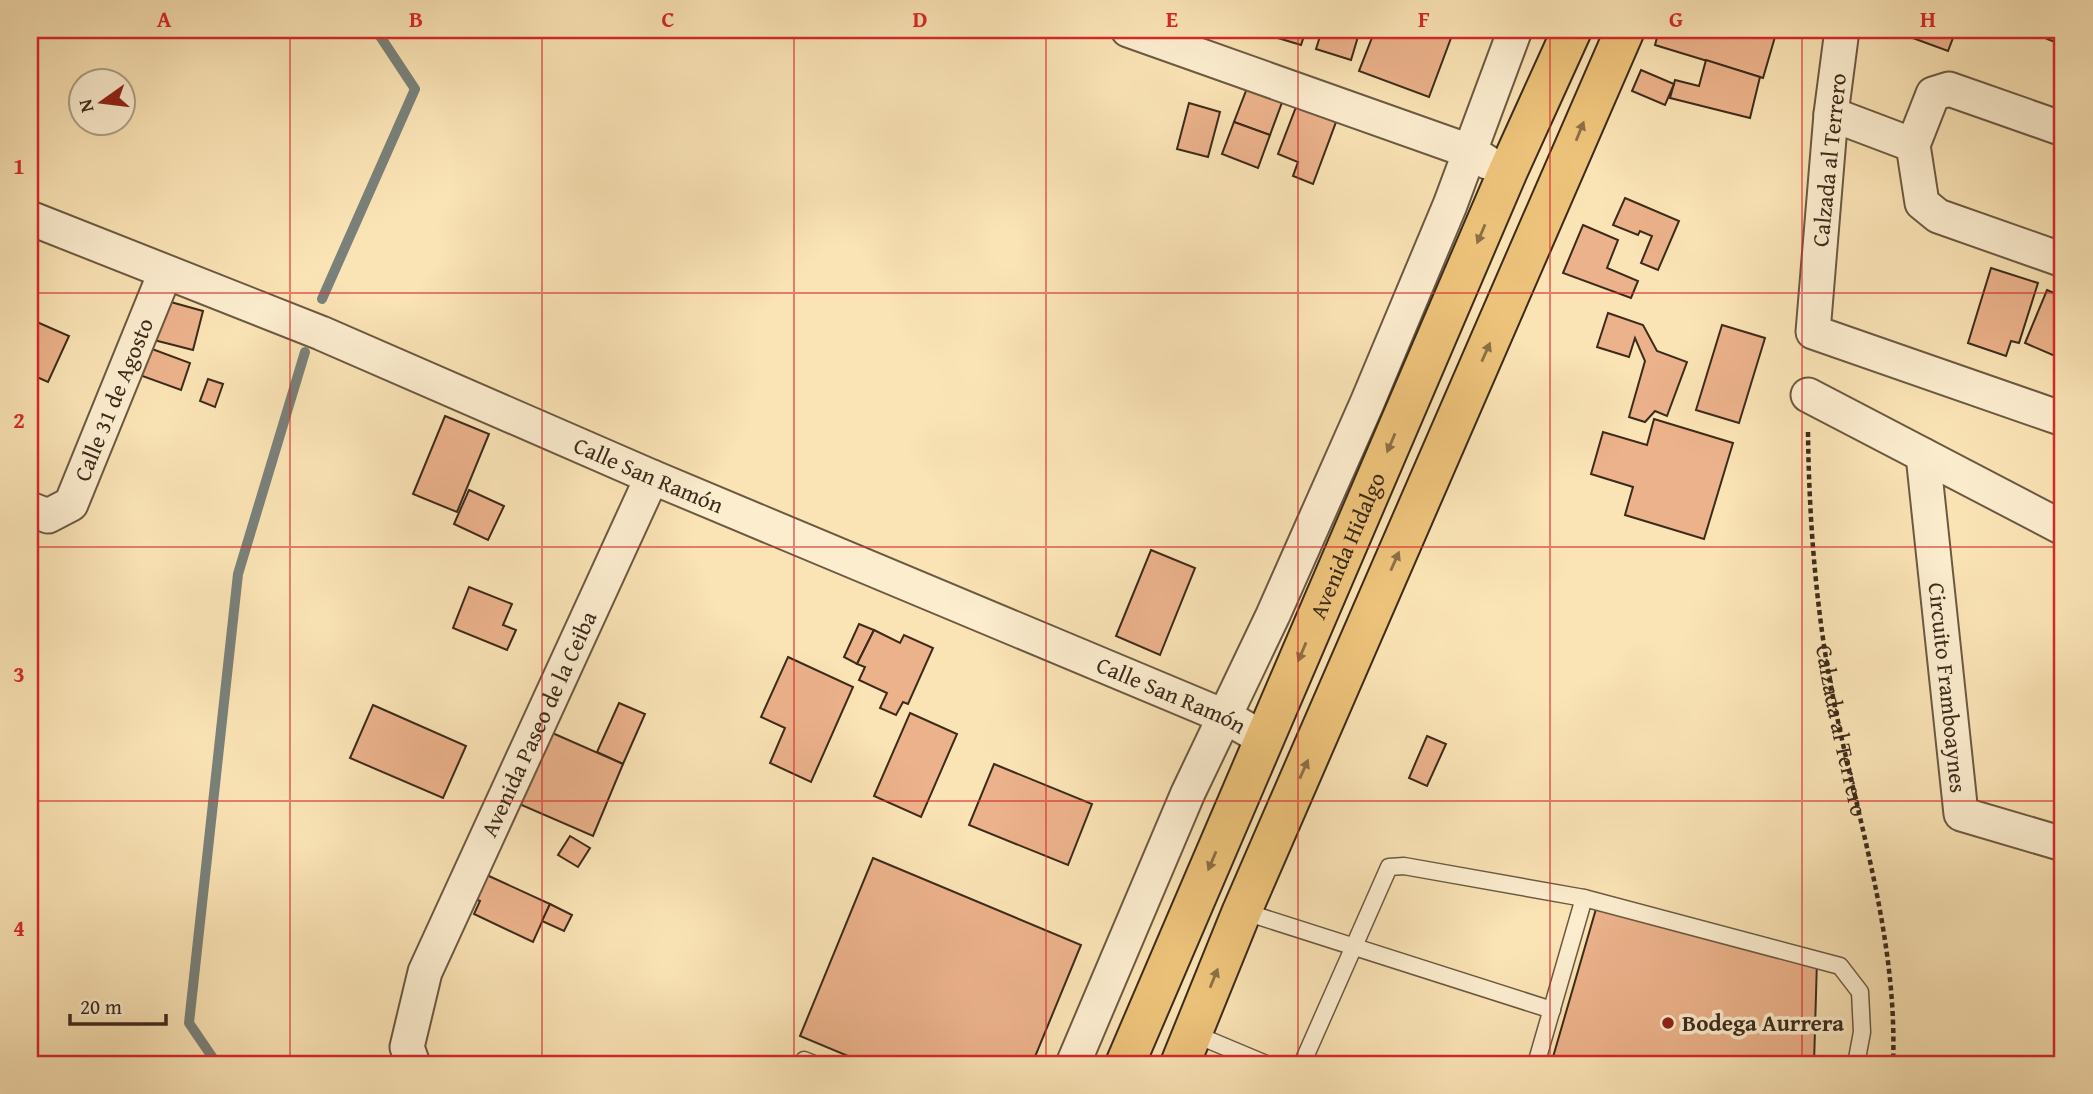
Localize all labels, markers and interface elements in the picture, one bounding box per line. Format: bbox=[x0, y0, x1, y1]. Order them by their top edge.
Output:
text: A bbox=[157, 2, 172, 35]
text: B bbox=[409, 2, 423, 35]
text: C bbox=[661, 2, 675, 35]
text: D bbox=[913, 2, 928, 35]
text: E bbox=[1166, 2, 1178, 35]
text: F bbox=[1418, 2, 1430, 35]
text: G bbox=[1669, 2, 1683, 35]
text: H bbox=[1920, 2, 1936, 35]
north arrow bbox=[66, 66, 136, 136]
street label: Calzada al Terrero bbox=[1803, 71, 1854, 248]
text: N bbox=[70, 96, 101, 116]
one-way arrow bbox=[1575, 120, 1586, 141]
text: 1 bbox=[13, 149, 25, 182]
one-way arrow bbox=[1475, 224, 1487, 244]
street label: Calle 31 de Agosto bbox=[65, 313, 161, 486]
one-way arrow bbox=[1480, 342, 1492, 362]
text: 2 bbox=[13, 403, 25, 436]
street label: Calle San Ramón bbox=[569, 428, 729, 521]
one-way arrow bbox=[1385, 433, 1397, 453]
street label: Avenida Hidalgo bbox=[1301, 467, 1393, 624]
one-way arrow bbox=[1390, 550, 1401, 571]
street label: Circuito Framboaynes bbox=[1921, 581, 1976, 794]
street label: Avenida Paseo de la Ceiba bbox=[472, 605, 604, 842]
one-way arrow bbox=[1296, 642, 1307, 663]
street label: Calzada al Terrero bbox=[1808, 642, 1876, 819]
street label: Calle San Ramón bbox=[1092, 648, 1253, 741]
text: 3 bbox=[13, 657, 25, 690]
one-way arrow bbox=[1298, 759, 1310, 779]
one-way arrow bbox=[1206, 851, 1218, 871]
text: 4 bbox=[13, 911, 25, 944]
one-way arrow bbox=[1209, 968, 1220, 989]
scale bar bbox=[70, 982, 166, 1026]
text: 20 m bbox=[80, 991, 122, 1022]
place label: Bodega Aurrera bbox=[1682, 1006, 1844, 1039]
marker: Bodega Aurrera bbox=[1660, 1015, 1676, 1031]

